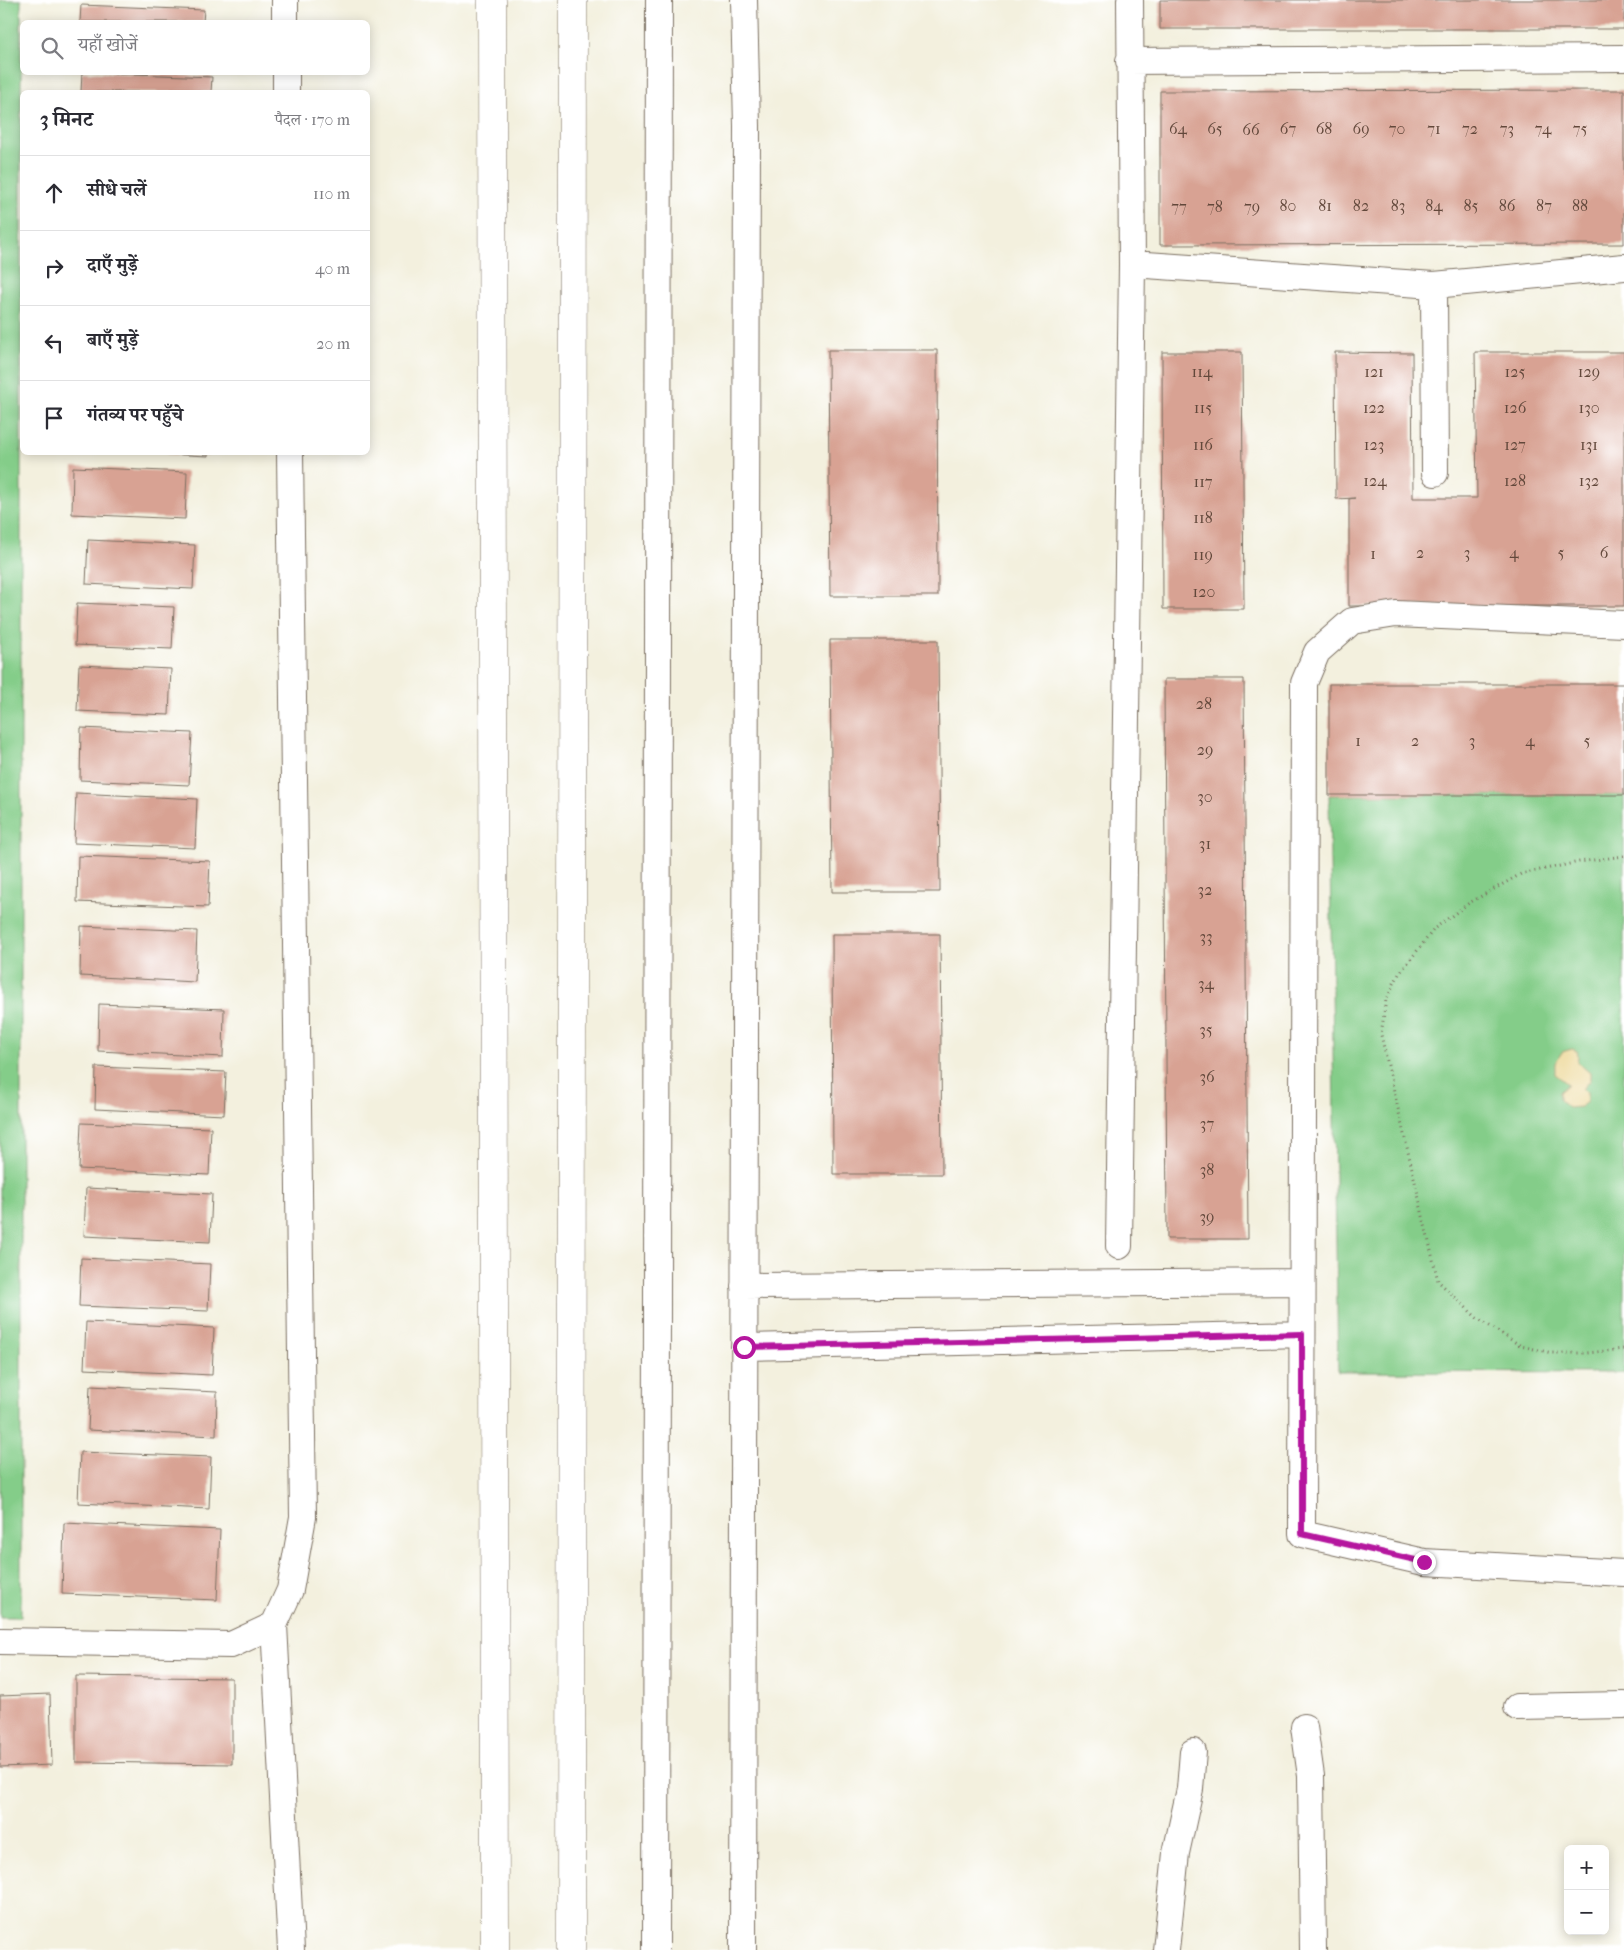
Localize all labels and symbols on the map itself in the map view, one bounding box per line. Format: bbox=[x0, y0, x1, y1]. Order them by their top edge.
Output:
house number: 64 bbox=[1169, 119, 1188, 138]
house number: 65 bbox=[1207, 119, 1223, 138]
house number: 67 bbox=[1280, 119, 1296, 138]
house number: 68 bbox=[1316, 119, 1332, 138]
house number: 69 bbox=[1352, 119, 1370, 138]
house number: 70 bbox=[1389, 119, 1405, 138]
house number: 71 bbox=[1427, 119, 1441, 138]
house number: 72 bbox=[1462, 119, 1478, 138]
house number: 73 bbox=[1500, 119, 1514, 138]
house number: 74 bbox=[1535, 119, 1552, 138]
house number: 75 bbox=[1573, 119, 1587, 138]
house number: 66 bbox=[1242, 120, 1260, 139]
house number: 80 bbox=[1280, 196, 1296, 215]
house number: 81 bbox=[1318, 196, 1332, 215]
house number: 82 bbox=[1353, 196, 1369, 215]
house number: 83 bbox=[1391, 196, 1405, 215]
house number: 84 bbox=[1425, 196, 1443, 215]
house number: 85 bbox=[1464, 196, 1479, 215]
house number: 86 bbox=[1499, 196, 1516, 215]
house number: 87 bbox=[1536, 196, 1552, 215]
house number: 88 bbox=[1572, 196, 1588, 215]
house number: 77 bbox=[1171, 197, 1187, 216]
house number: 78 bbox=[1207, 197, 1223, 216]
house number: 79 bbox=[1244, 197, 1260, 216]
house number: 114 bbox=[1192, 362, 1213, 381]
house number: 121 bbox=[1364, 362, 1384, 381]
house number: 125 bbox=[1505, 362, 1526, 381]
house number: 129 bbox=[1578, 362, 1600, 381]
house number: 115 bbox=[1194, 398, 1212, 417]
house number: 122 bbox=[1363, 398, 1385, 417]
house number: 126 bbox=[1504, 398, 1527, 417]
house number: 130 bbox=[1578, 398, 1600, 417]
house number: 116 bbox=[1193, 435, 1213, 454]
house number: 123 bbox=[1364, 435, 1384, 454]
house number: 127 bbox=[1504, 435, 1526, 454]
house number: 131 bbox=[1580, 435, 1598, 454]
house number: 124 bbox=[1363, 471, 1387, 490]
house number: 128 bbox=[1504, 471, 1526, 490]
house number: 132 bbox=[1579, 471, 1599, 490]
house number: 117 bbox=[1193, 472, 1213, 491]
house number: 118 bbox=[1193, 508, 1213, 527]
house number: 2 bbox=[1416, 543, 1424, 562]
house number: 3 bbox=[1464, 543, 1470, 562]
house number: 4 bbox=[1509, 543, 1519, 562]
house number: 5 bbox=[1558, 543, 1565, 562]
house number: 6 bbox=[1600, 543, 1609, 562]
house number: 1 bbox=[1370, 544, 1376, 563]
house number: 119 bbox=[1193, 545, 1213, 564]
house number: 120 bbox=[1193, 582, 1215, 601]
house number: 28 bbox=[1196, 694, 1212, 713]
house number: 1 bbox=[1355, 731, 1361, 750]
house number: 2 bbox=[1411, 731, 1419, 750]
house number: 3 bbox=[1469, 731, 1475, 750]
house number: 4 bbox=[1525, 731, 1535, 750]
house number: 5 bbox=[1584, 731, 1591, 750]
house number: 29 bbox=[1197, 740, 1213, 759]
house number: 30 bbox=[1197, 787, 1213, 806]
house number: 31 bbox=[1199, 834, 1211, 853]
house number: 32 bbox=[1198, 880, 1212, 899]
house number: 33 bbox=[1199, 927, 1213, 946]
house number: 34 bbox=[1198, 974, 1215, 993]
house number: 35 bbox=[1199, 1020, 1213, 1039]
house number: 36 bbox=[1199, 1067, 1215, 1086]
house number: 37 bbox=[1200, 1114, 1214, 1133]
house number: 38 bbox=[1200, 1160, 1214, 1179]
house number: 39 bbox=[1200, 1207, 1214, 1226]
route start bbox=[733, 1336, 756, 1359]
route end bbox=[1413, 1551, 1436, 1574]

